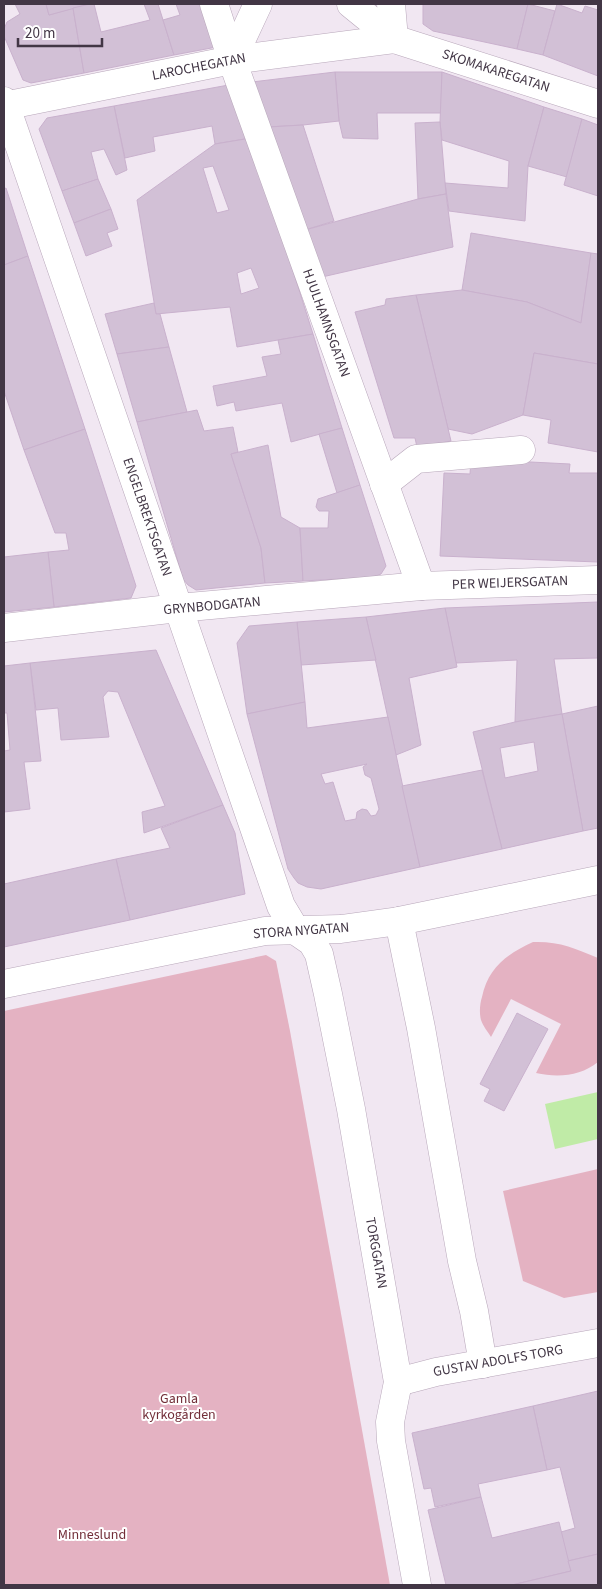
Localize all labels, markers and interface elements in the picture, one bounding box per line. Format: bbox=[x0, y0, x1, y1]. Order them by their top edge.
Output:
scale bar bbox=[18, 15, 101, 47]
text: 20 m bbox=[25, 23, 55, 44]
street label: SKOMAKAREGATAN bbox=[439, 44, 553, 98]
street label: LAROCHEGATAN bbox=[150, 48, 248, 86]
street label: HJULHAMNSGATAN bbox=[297, 266, 355, 380]
street label: ENGELBREKTSGATAN bbox=[117, 455, 177, 579]
street label: PER WEIJERSGATAN bbox=[451, 571, 569, 595]
street label: GRYNBODGATAN bbox=[163, 592, 261, 620]
street label: STORA NYGATAN bbox=[252, 918, 350, 944]
street label: TORGGATAN bbox=[360, 1216, 392, 1290]
street label: GUSTAV ADOLFS TORG bbox=[432, 1340, 564, 1382]
park label: Gamla kyrkogården bbox=[142, 1389, 216, 1425]
park label: Minneslund bbox=[58, 1525, 126, 1545]

